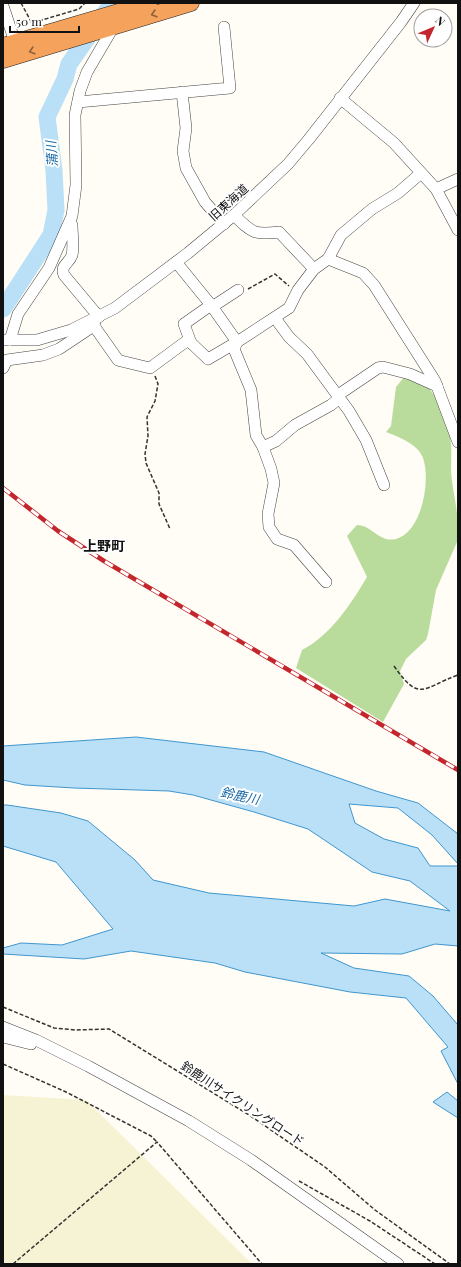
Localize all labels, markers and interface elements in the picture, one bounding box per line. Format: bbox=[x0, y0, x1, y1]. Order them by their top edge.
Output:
scale bar bbox=[10, 8, 79, 34]
north arrow bbox=[413, 8, 453, 48]
one-way arrow bbox=[150, 9, 157, 18]
text: 50 m bbox=[16, 13, 42, 29]
text: N bbox=[432, 13, 449, 29]
one-way arrow bbox=[29, 46, 36, 55]
water label: 蒲川 bbox=[41, 138, 61, 168]
street label: 旧東海道 bbox=[205, 180, 251, 224]
district label: 上野町 bbox=[83, 536, 125, 555]
water label: 鈴鹿川 bbox=[219, 783, 263, 808]
street label: 鈴鹿川サイクリングロード bbox=[178, 1057, 308, 1149]

